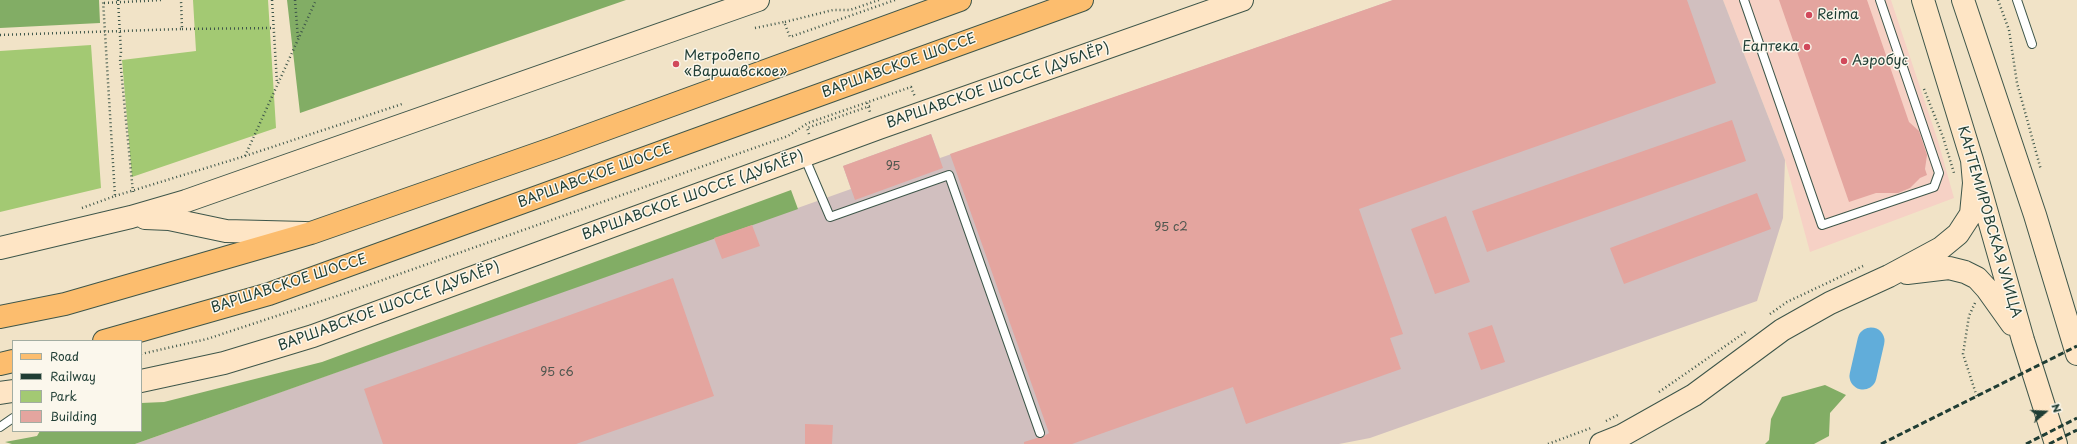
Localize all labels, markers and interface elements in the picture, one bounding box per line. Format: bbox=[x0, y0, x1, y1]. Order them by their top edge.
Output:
place label: Reima bbox=[1817, 7, 1859, 23]
marker: Reima bbox=[1804, 10, 1814, 20]
street label: ВАРШАВСКОЕ ШОССЕ bbox=[820, 30, 978, 102]
place label: Еаптека bbox=[1742, 39, 1799, 55]
street label: ВАРШАВСКОЕ ШОССЕ (ДУБЛЁР) bbox=[884, 40, 1112, 132]
marker: Еаптека bbox=[1802, 42, 1812, 52]
place label: Метродепо «Варшавское» bbox=[684, 48, 787, 80]
place label: Аэробус bbox=[1852, 53, 1908, 69]
marker: Аэробус bbox=[1839, 56, 1849, 66]
marker: Метродепо «Варшавское» bbox=[671, 59, 681, 69]
street label: КАНТЕМИРОВСКАЯ УЛИЦА bbox=[1954, 124, 2024, 320]
street label: ВАРШАВСКОЕ ШОССЕ bbox=[516, 140, 674, 212]
street label: ВАРШАВСКОЕ ШОССЕ (ДУБЛЁР) bbox=[580, 148, 806, 244]
house number: 95 bbox=[886, 160, 900, 174]
house number: 95 с2 bbox=[1154, 221, 1188, 235]
street label: ВАРШАВСКОЕ ШОССЕ bbox=[209, 251, 369, 317]
street label: ВАРШАВСКОЕ ШОССЕ (ДУБЛЁР) bbox=[276, 259, 502, 355]
legend bbox=[12, 340, 142, 432]
text: Road bbox=[50, 347, 79, 365]
house number: 95 с6 bbox=[540, 366, 574, 380]
text: Railway bbox=[50, 367, 96, 385]
text: Park bbox=[50, 387, 77, 405]
north arrow bbox=[2025, 392, 2065, 432]
text: N bbox=[2047, 401, 2066, 415]
text: Building bbox=[50, 407, 97, 425]

